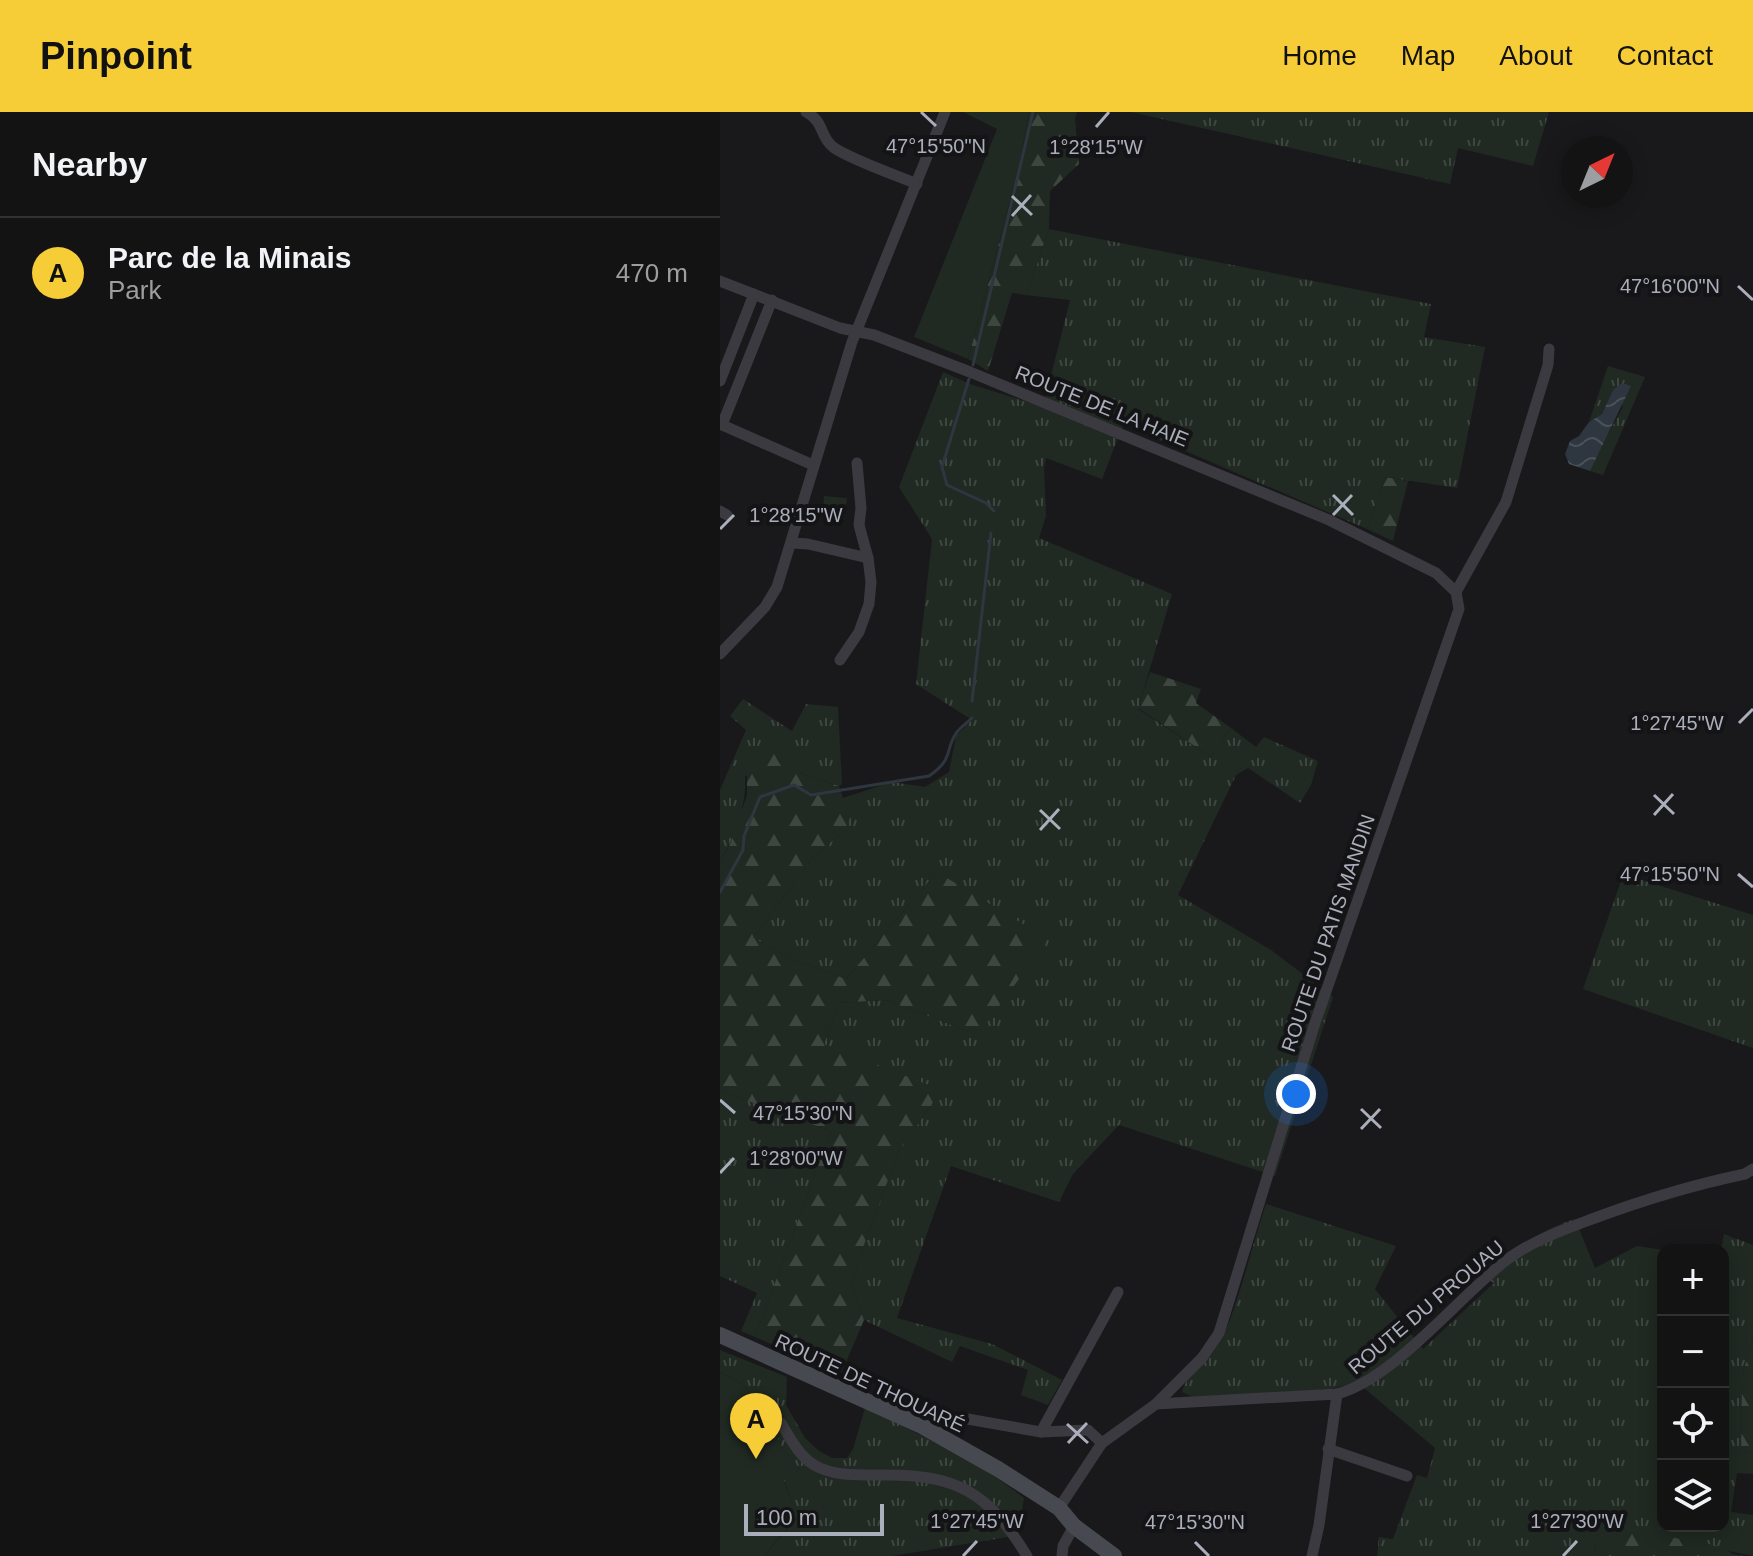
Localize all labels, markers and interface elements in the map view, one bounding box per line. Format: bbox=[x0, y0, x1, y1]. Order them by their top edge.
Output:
text: Pinpoint bbox=[40, 35, 192, 77]
text: Home bbox=[1282, 40, 1357, 71]
text: Map bbox=[1401, 40, 1455, 71]
text: About bbox=[1499, 40, 1573, 71]
text: Contact bbox=[1617, 40, 1713, 71]
text: 47°15'50"N bbox=[886, 135, 986, 157]
text: 1°28'15"W bbox=[1049, 136, 1143, 158]
north arrow bbox=[1561, 136, 1633, 208]
text: Nearby bbox=[32, 145, 147, 183]
text: Parc de la Minais bbox=[108, 241, 351, 274]
text: A bbox=[49, 258, 67, 288]
text: 470 m bbox=[616, 258, 688, 288]
text: Park bbox=[108, 275, 161, 305]
text: 47°16'00"N bbox=[1620, 275, 1720, 297]
street label: ROUTE DE LA HAIE bbox=[1012, 361, 1192, 451]
text: 1°28'15"W bbox=[749, 504, 843, 526]
text: 1°27'45"W bbox=[1630, 712, 1724, 734]
street label: ROUTE DU PATIS MANDIN bbox=[1277, 812, 1379, 1054]
text: 47°15'50"N bbox=[1620, 863, 1720, 885]
your location bbox=[1276, 1074, 1316, 1114]
text: 47°15'30"N bbox=[753, 1102, 853, 1124]
text: 1°28'00"W bbox=[749, 1147, 843, 1169]
street label: ROUTE DU PROUAU bbox=[1344, 1236, 1508, 1378]
map controls bbox=[1657, 1244, 1729, 1532]
button: + bbox=[1657, 1244, 1729, 1316]
button: − bbox=[1657, 1316, 1729, 1388]
street label: ROUTE DE THOUARÉ bbox=[772, 1329, 968, 1437]
button: locate bbox=[1657, 1388, 1729, 1460]
pin: A bbox=[730, 1393, 782, 1459]
button: layers bbox=[1657, 1460, 1729, 1532]
scale bar bbox=[744, 1500, 884, 1536]
text: 100 m bbox=[756, 1505, 817, 1530]
text: 1°27'45"W bbox=[930, 1510, 1024, 1532]
text: 1°27'30"W bbox=[1530, 1510, 1624, 1532]
text: 47°15'30"N bbox=[1145, 1511, 1245, 1533]

